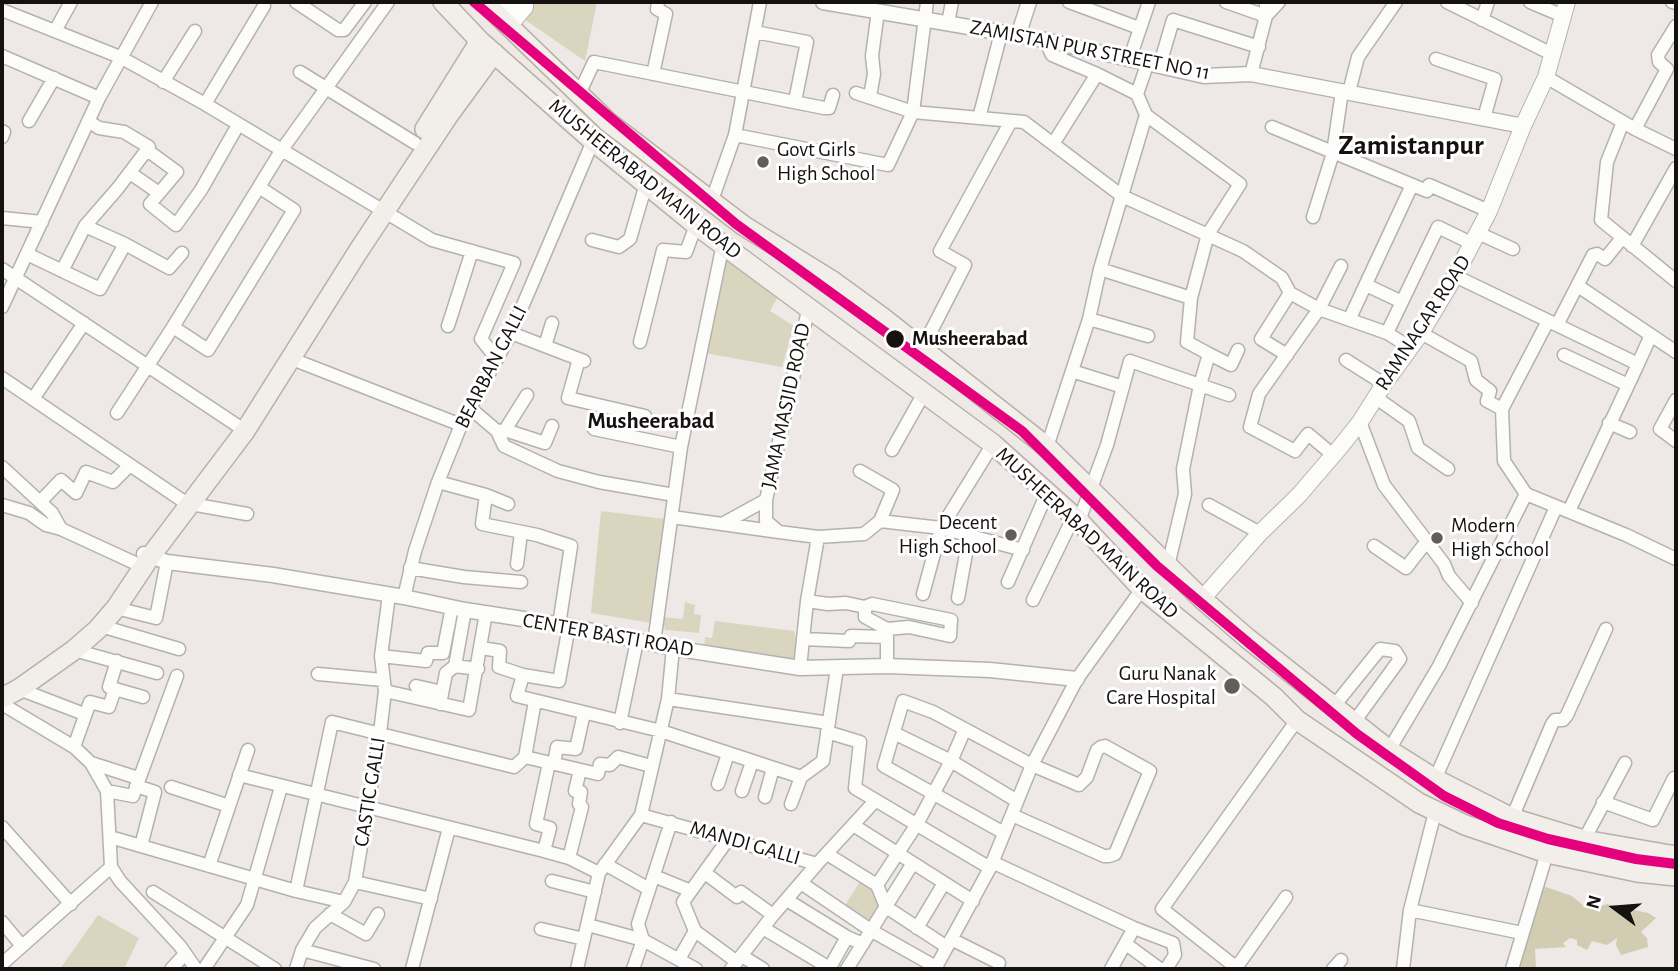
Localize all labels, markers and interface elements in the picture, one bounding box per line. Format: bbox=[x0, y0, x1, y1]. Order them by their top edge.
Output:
street label: ZAMISTAN PUR STREET NO 11 bbox=[968, 14, 1212, 86]
street label: MUSHEERABAD MAIN ROAD bbox=[543, 93, 747, 265]
district label: Zamistanpur bbox=[1338, 129, 1484, 163]
place label: Govt Girls High School bbox=[777, 137, 875, 187]
marker: Govt Girls High School bbox=[755, 154, 771, 170]
street label: RAMNAGAR ROAD bbox=[1370, 250, 1476, 396]
street label: BEARBAN GALLI bbox=[449, 301, 533, 433]
street label: JAMA MASJID ROAD bbox=[756, 321, 816, 491]
place label: Musheerabad bbox=[912, 326, 1028, 352]
marker: Musheerabad bbox=[884, 328, 906, 350]
district label: Musheerabad bbox=[588, 407, 714, 435]
street label: MUSHEERABAD MAIN ROAD bbox=[990, 442, 1184, 624]
place label: Decent High School bbox=[899, 510, 997, 560]
place label: Modern High School bbox=[1451, 513, 1549, 563]
marker: Decent High School bbox=[1003, 527, 1019, 543]
marker: Modern High School bbox=[1429, 530, 1445, 546]
street label: CENTER BASTI ROAD bbox=[521, 608, 695, 662]
place label: Guru Nanak Care Hospital bbox=[1106, 661, 1216, 711]
marker: Guru Nanak Care Hospital bbox=[1222, 676, 1242, 696]
street label: CASTIC GALLI bbox=[349, 735, 391, 849]
street label: MANDI GALLI bbox=[687, 815, 803, 871]
north arrow bbox=[1580, 873, 1650, 943]
text: N bbox=[1583, 893, 1605, 911]

